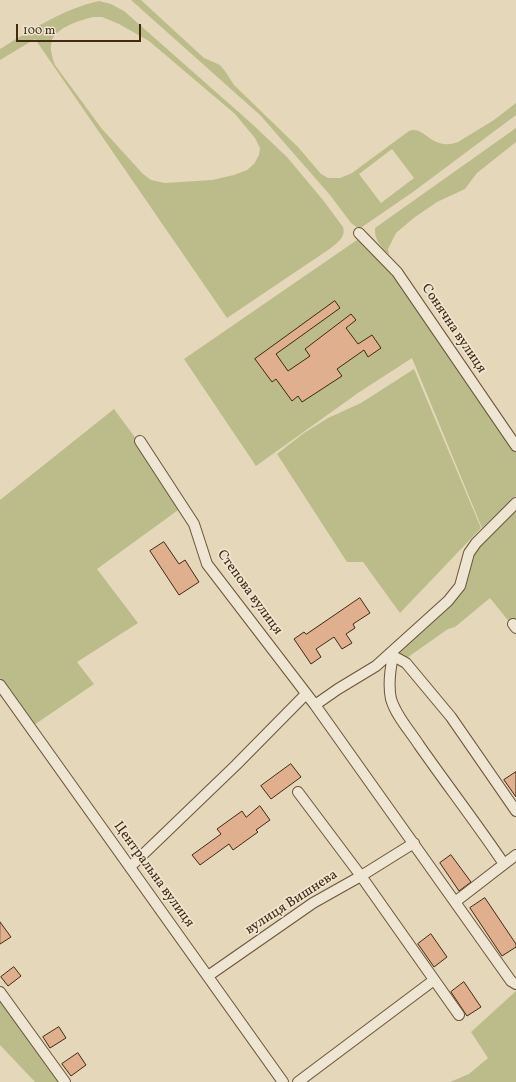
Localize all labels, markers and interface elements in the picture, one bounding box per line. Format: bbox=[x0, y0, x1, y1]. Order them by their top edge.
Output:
scale bar bbox=[18, 16, 143, 42]
text: 100 m bbox=[23, 23, 55, 39]
street label: Сонячна вулиця bbox=[417, 281, 489, 377]
street label: Степова вулиця bbox=[213, 547, 285, 639]
street label: Центральна вулиця bbox=[109, 819, 197, 931]
street label: вулиця Вишнева bbox=[243, 867, 341, 939]

